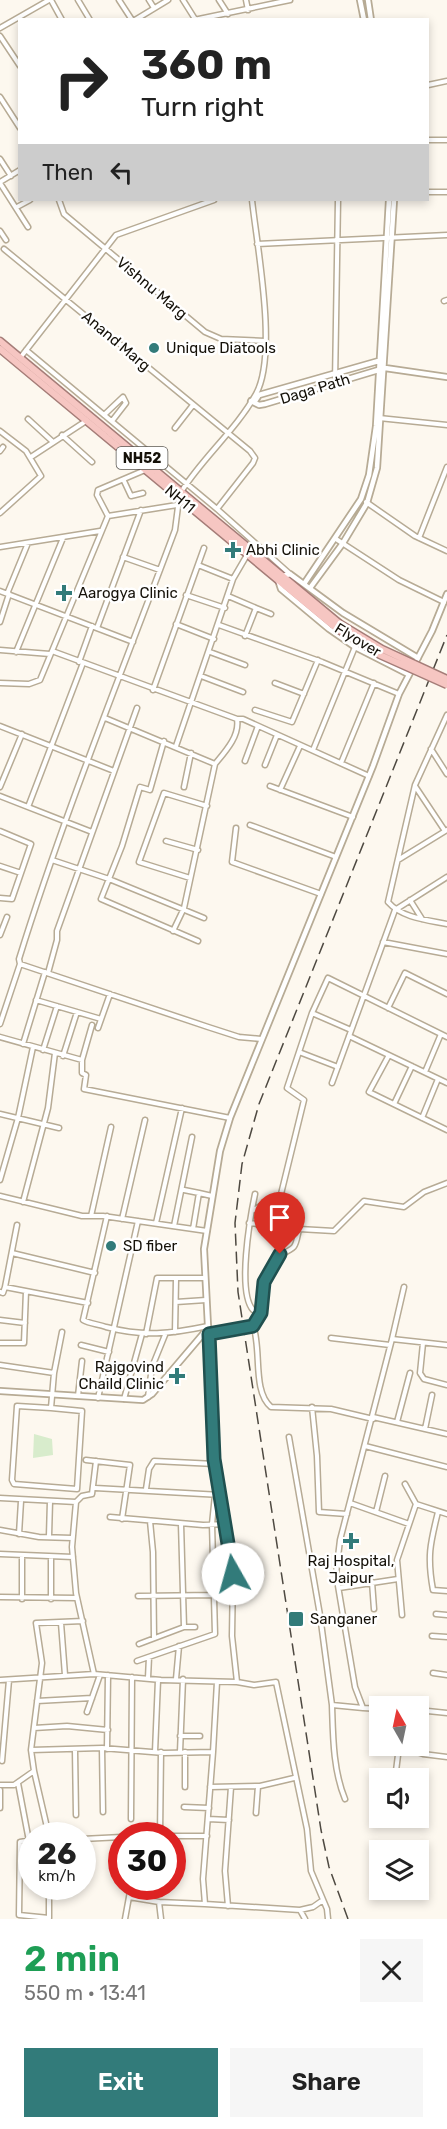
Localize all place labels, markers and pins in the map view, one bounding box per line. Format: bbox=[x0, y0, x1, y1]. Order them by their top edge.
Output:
place label: Unique Diatools bbox=[166, 339, 276, 357]
marker: Unique Diatools bbox=[147, 341, 161, 355]
marker: Abhi Clinic bbox=[224, 541, 242, 559]
place label: Abhi Clinic bbox=[246, 541, 320, 559]
marker: Aarogya Clinic bbox=[55, 584, 73, 602]
place label: Aarogya Clinic bbox=[78, 584, 178, 602]
pin bbox=[254, 1192, 305, 1254]
place label: SD fiber bbox=[123, 1237, 178, 1255]
marker: SD fiber bbox=[104, 1239, 118, 1253]
place label: Rajgovind Chaild Clinic bbox=[78, 1358, 164, 1393]
marker: Rajgovind Chaild Clinic bbox=[168, 1367, 186, 1385]
marker: Raj Hospital, Jaipur bbox=[342, 1532, 360, 1550]
place label: Raj Hospital, Jaipur bbox=[308, 1552, 394, 1587]
marker: Sanganer bbox=[287, 1610, 305, 1628]
place label: Sanganer bbox=[310, 1610, 377, 1628]

